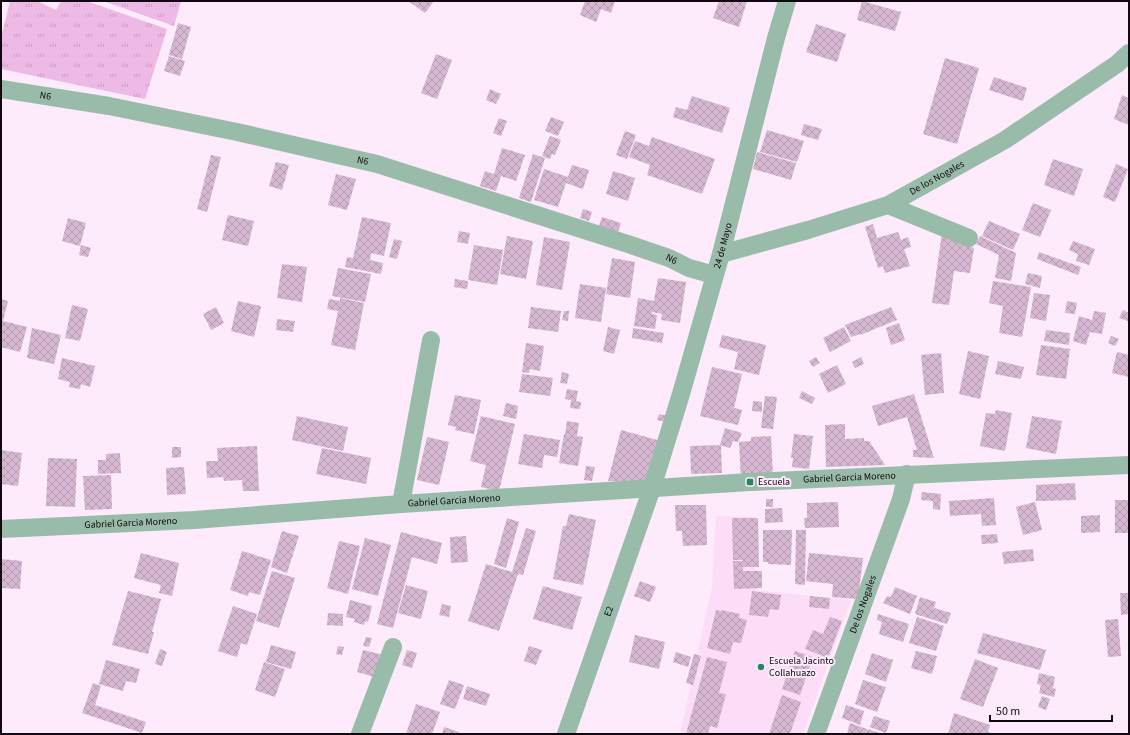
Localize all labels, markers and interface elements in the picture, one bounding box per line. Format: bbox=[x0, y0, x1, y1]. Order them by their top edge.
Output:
street label: N6 bbox=[39, 88, 52, 104]
street label: N6 bbox=[356, 153, 370, 169]
street label: De los Nogales bbox=[907, 157, 967, 199]
street label: 24 de Mayo bbox=[710, 221, 736, 270]
street label: N6 bbox=[663, 250, 680, 268]
street label: Gabriel Garcia Moreno bbox=[803, 468, 896, 487]
place label: Escuela bbox=[758, 475, 790, 489]
marker: Escuela bbox=[745, 477, 755, 487]
street label: Gabriel Garcia Moreno bbox=[407, 491, 501, 511]
street label: Gabriel Garcia Moreno bbox=[84, 514, 178, 532]
street label: De los Nogales bbox=[846, 573, 880, 635]
street label: E2 bbox=[601, 604, 617, 618]
place label: Escuela Jacinto Collahuazo bbox=[769, 654, 834, 680]
marker: Escuela Jacinto Collahuazo bbox=[756, 662, 766, 672]
scale bar bbox=[990, 697, 1112, 723]
text: 50 m bbox=[996, 703, 1020, 720]

